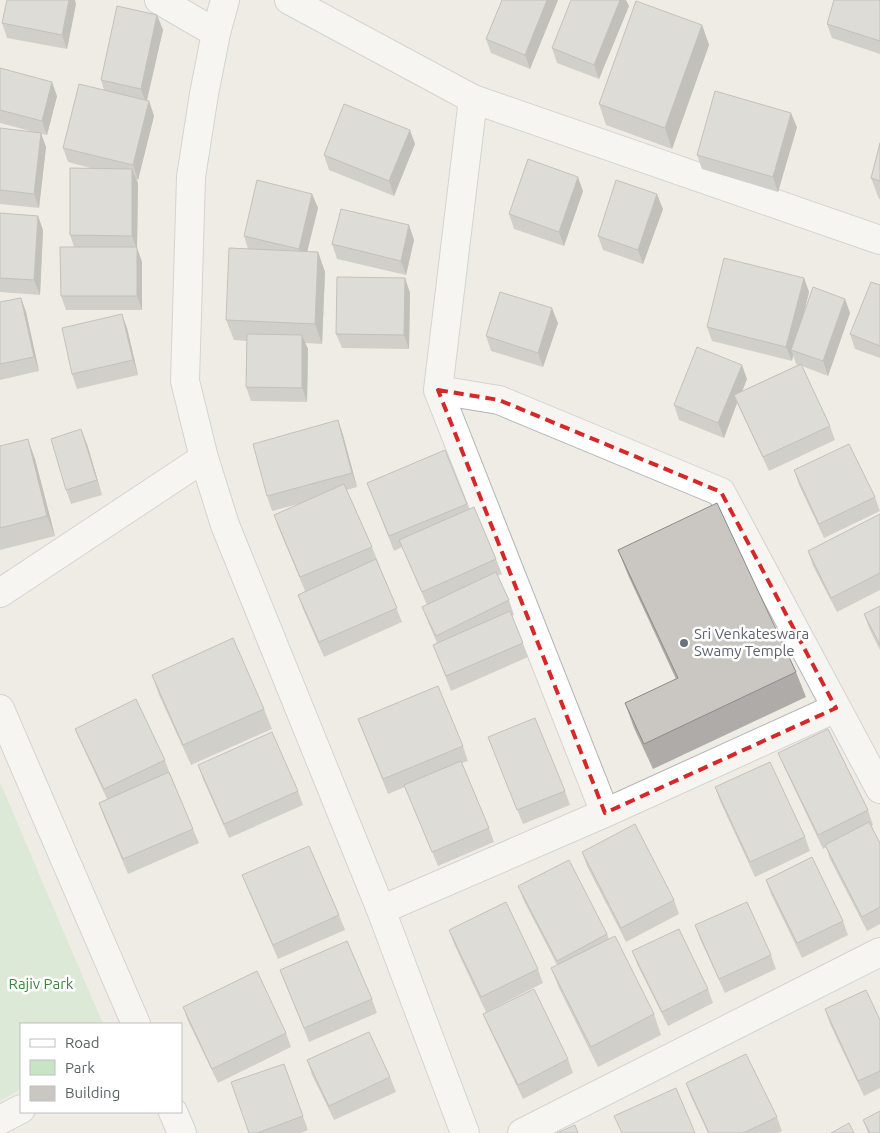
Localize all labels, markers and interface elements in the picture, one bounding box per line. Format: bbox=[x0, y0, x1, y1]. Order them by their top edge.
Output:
place label: Sri Venkateswara Swamy Temple bbox=[694, 625, 809, 659]
marker: Sri Venkateswara Swamy Temple bbox=[678, 637, 690, 649]
park label: Rajiv Park bbox=[9, 975, 74, 992]
legend bbox=[20, 1023, 182, 1113]
text: Road bbox=[65, 1034, 100, 1051]
text: Park bbox=[65, 1059, 95, 1076]
text: Building bbox=[65, 1084, 120, 1101]

